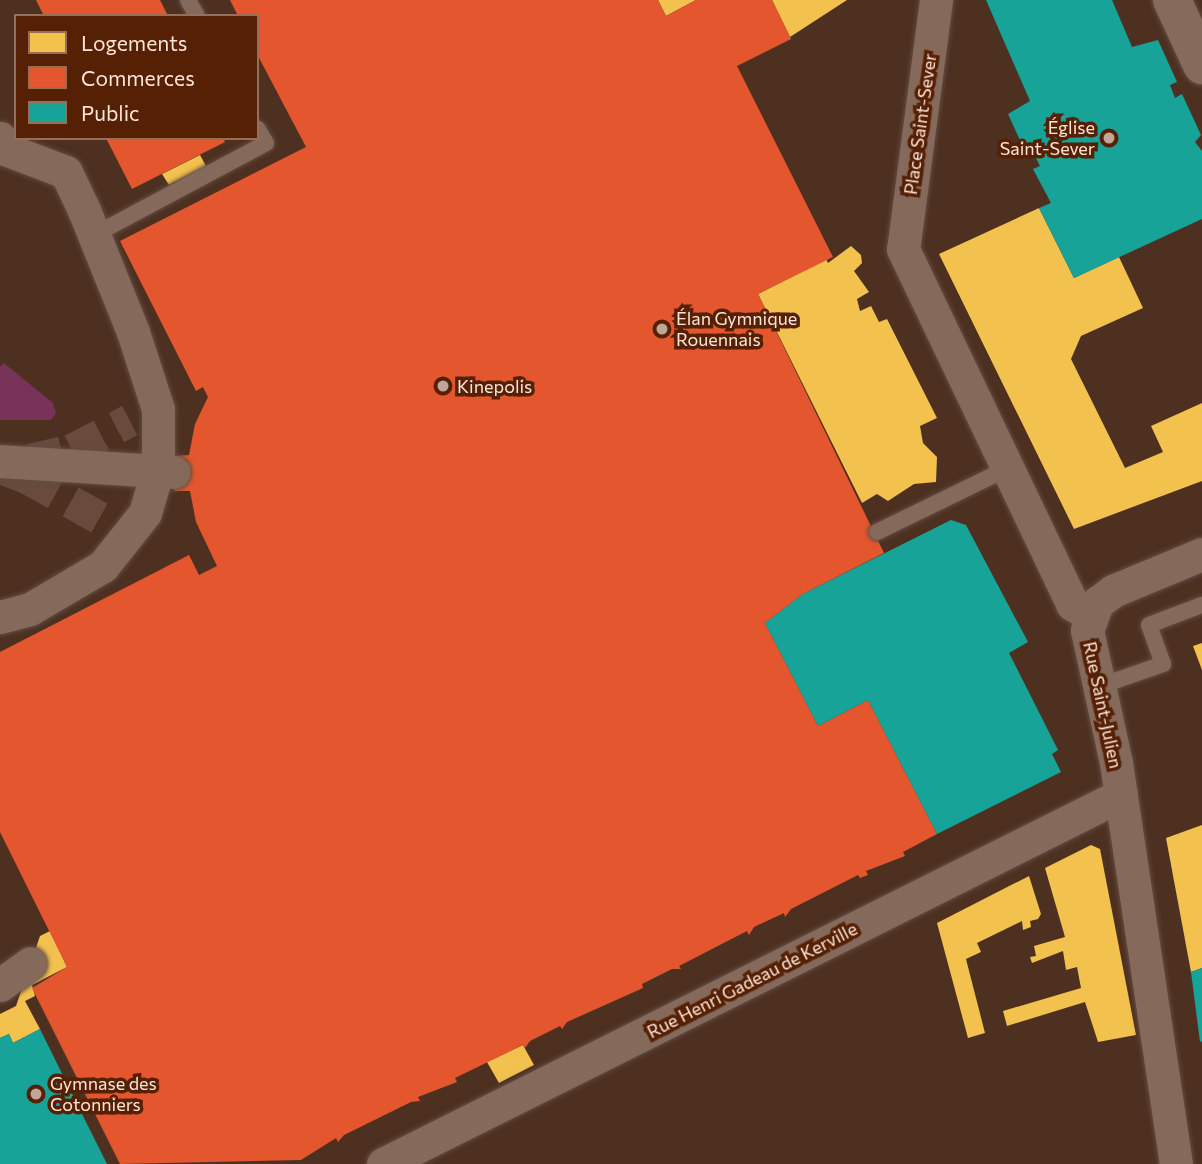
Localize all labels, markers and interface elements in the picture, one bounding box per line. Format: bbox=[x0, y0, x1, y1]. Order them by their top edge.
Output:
legend bbox=[14, 14, 259, 140]
text: Logements bbox=[81, 30, 187, 55]
street label: Place Saint-Sever bbox=[899, 52, 941, 196]
text: Commerces bbox=[81, 65, 195, 90]
text: Public bbox=[81, 100, 139, 125]
place label: Église Saint-Sever bbox=[1000, 117, 1095, 160]
marker: Église Saint-Sever bbox=[1101, 130, 1117, 146]
place label: Élan Gymnique Rouennais bbox=[676, 308, 797, 350]
marker: Élan Gymnique Rouennais bbox=[654, 321, 670, 337]
place label: Kinepolis bbox=[457, 375, 532, 397]
marker: Kinepolis bbox=[435, 378, 451, 394]
street label: Rue Saint-Julien bbox=[1079, 640, 1127, 770]
street label: Rue Henri Gadeau de Kerville bbox=[643, 918, 861, 1042]
place label: Gymnase des Cotonniers bbox=[50, 1073, 157, 1116]
marker: Gymnase des Cotonniers bbox=[28, 1086, 44, 1102]

